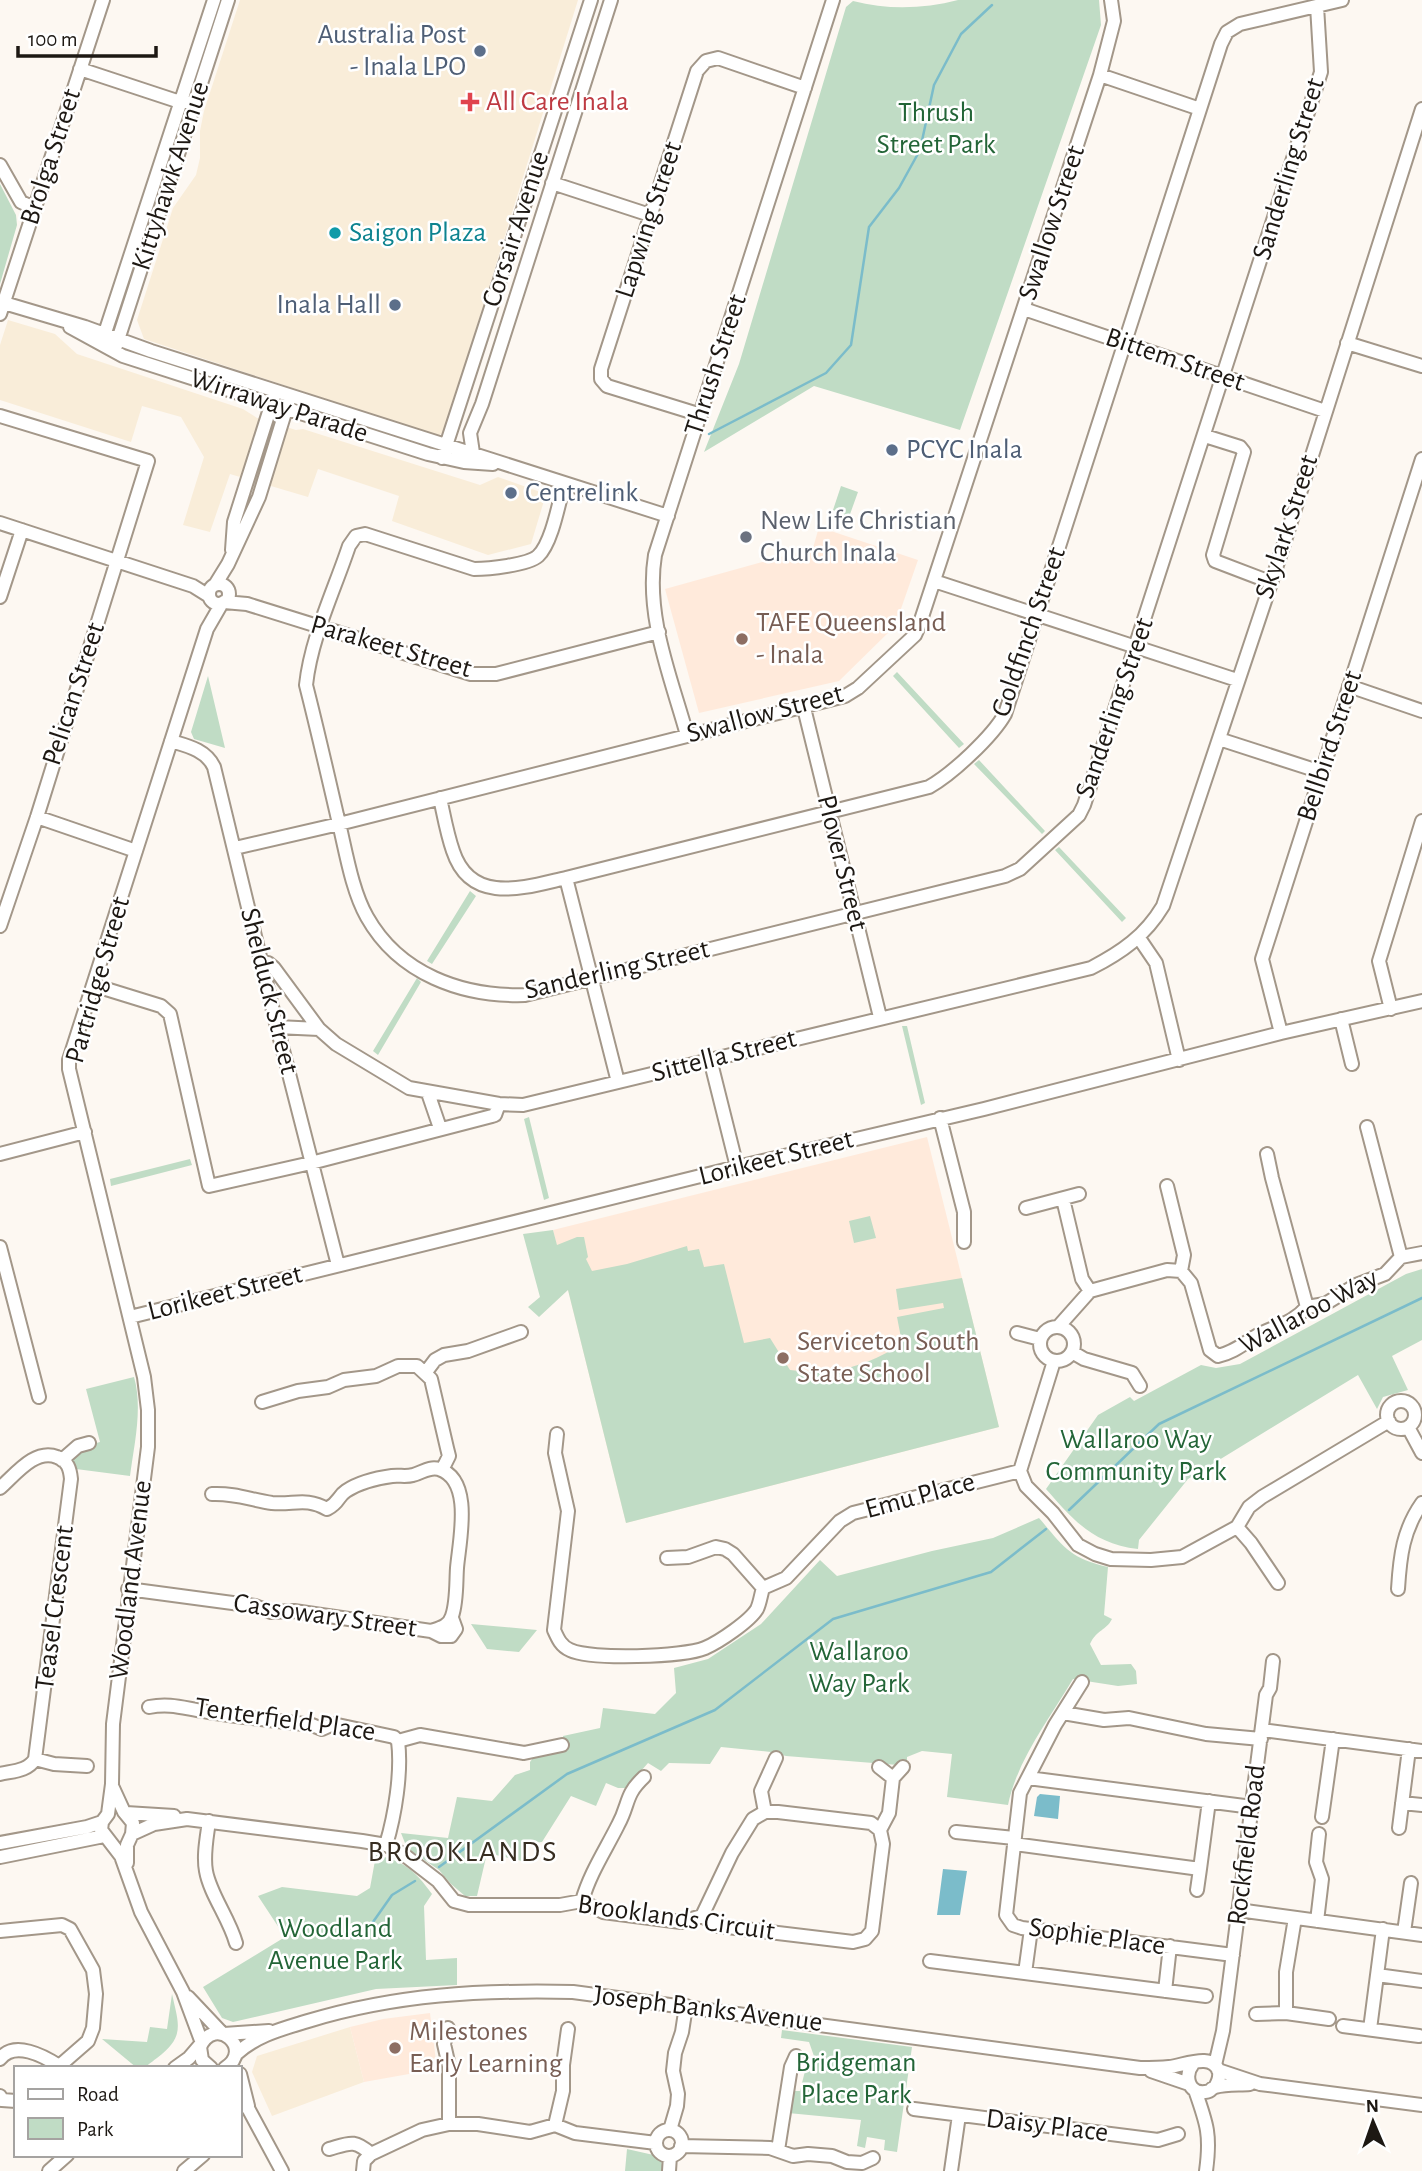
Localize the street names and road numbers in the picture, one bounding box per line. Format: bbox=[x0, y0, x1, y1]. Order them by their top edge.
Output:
street label: Sanderling Street bbox=[1248, 75, 1330, 263]
street label: Kittyhawk Avenue bbox=[127, 78, 215, 274]
street label: Brolga Street bbox=[16, 85, 86, 228]
street label: Lapwing Street bbox=[611, 138, 687, 302]
street label: Swallow Street bbox=[1014, 142, 1090, 304]
street label: Corsair Avenue bbox=[478, 148, 554, 310]
street label: Thrush Street bbox=[680, 291, 752, 439]
street label: Bittem Street bbox=[1102, 323, 1248, 397]
street label: Wirraway Parade bbox=[187, 364, 371, 448]
street label: Skylark Street bbox=[1251, 451, 1323, 602]
street label: Goldfinch Street bbox=[987, 544, 1071, 720]
street label: Parakeet Street bbox=[307, 611, 475, 683]
street label: Sanderling Street bbox=[1071, 614, 1159, 802]
street label: Pelican Street bbox=[38, 619, 110, 769]
street label: Bellbird Street bbox=[1292, 667, 1368, 825]
street label: Swallow Street bbox=[684, 680, 846, 748]
street label: Plover Street bbox=[812, 792, 872, 934]
street label: Partridge Street bbox=[61, 893, 135, 1066]
street label: Shelduck Street bbox=[235, 905, 303, 1077]
street label: Sanderling Street bbox=[522, 935, 712, 1005]
street label: Sittella Street bbox=[649, 1025, 799, 1087]
street label: Lorikeet Street bbox=[696, 1125, 856, 1191]
street label: Lorikeet Street bbox=[145, 1260, 305, 1326]
street label: Wallaroo Way bbox=[1235, 1264, 1383, 1360]
street label: Emu Place bbox=[862, 1468, 978, 1524]
street label: Woodland Avenue bbox=[105, 1479, 157, 1681]
street label: Teasel Crescent bbox=[31, 1524, 79, 1692]
street label: Cassowary Street bbox=[232, 1589, 418, 1643]
street label: Tenterfield Place bbox=[193, 1693, 377, 1747]
street label: Rockfield Road bbox=[1223, 1763, 1271, 1927]
street label: Brooklands Circuit bbox=[576, 1890, 776, 1946]
street label: Sophie Place bbox=[1027, 1914, 1167, 1960]
street label: Joseph Banks Avenue bbox=[592, 1981, 824, 2037]
street label: Daisy Place bbox=[984, 2105, 1110, 2147]

